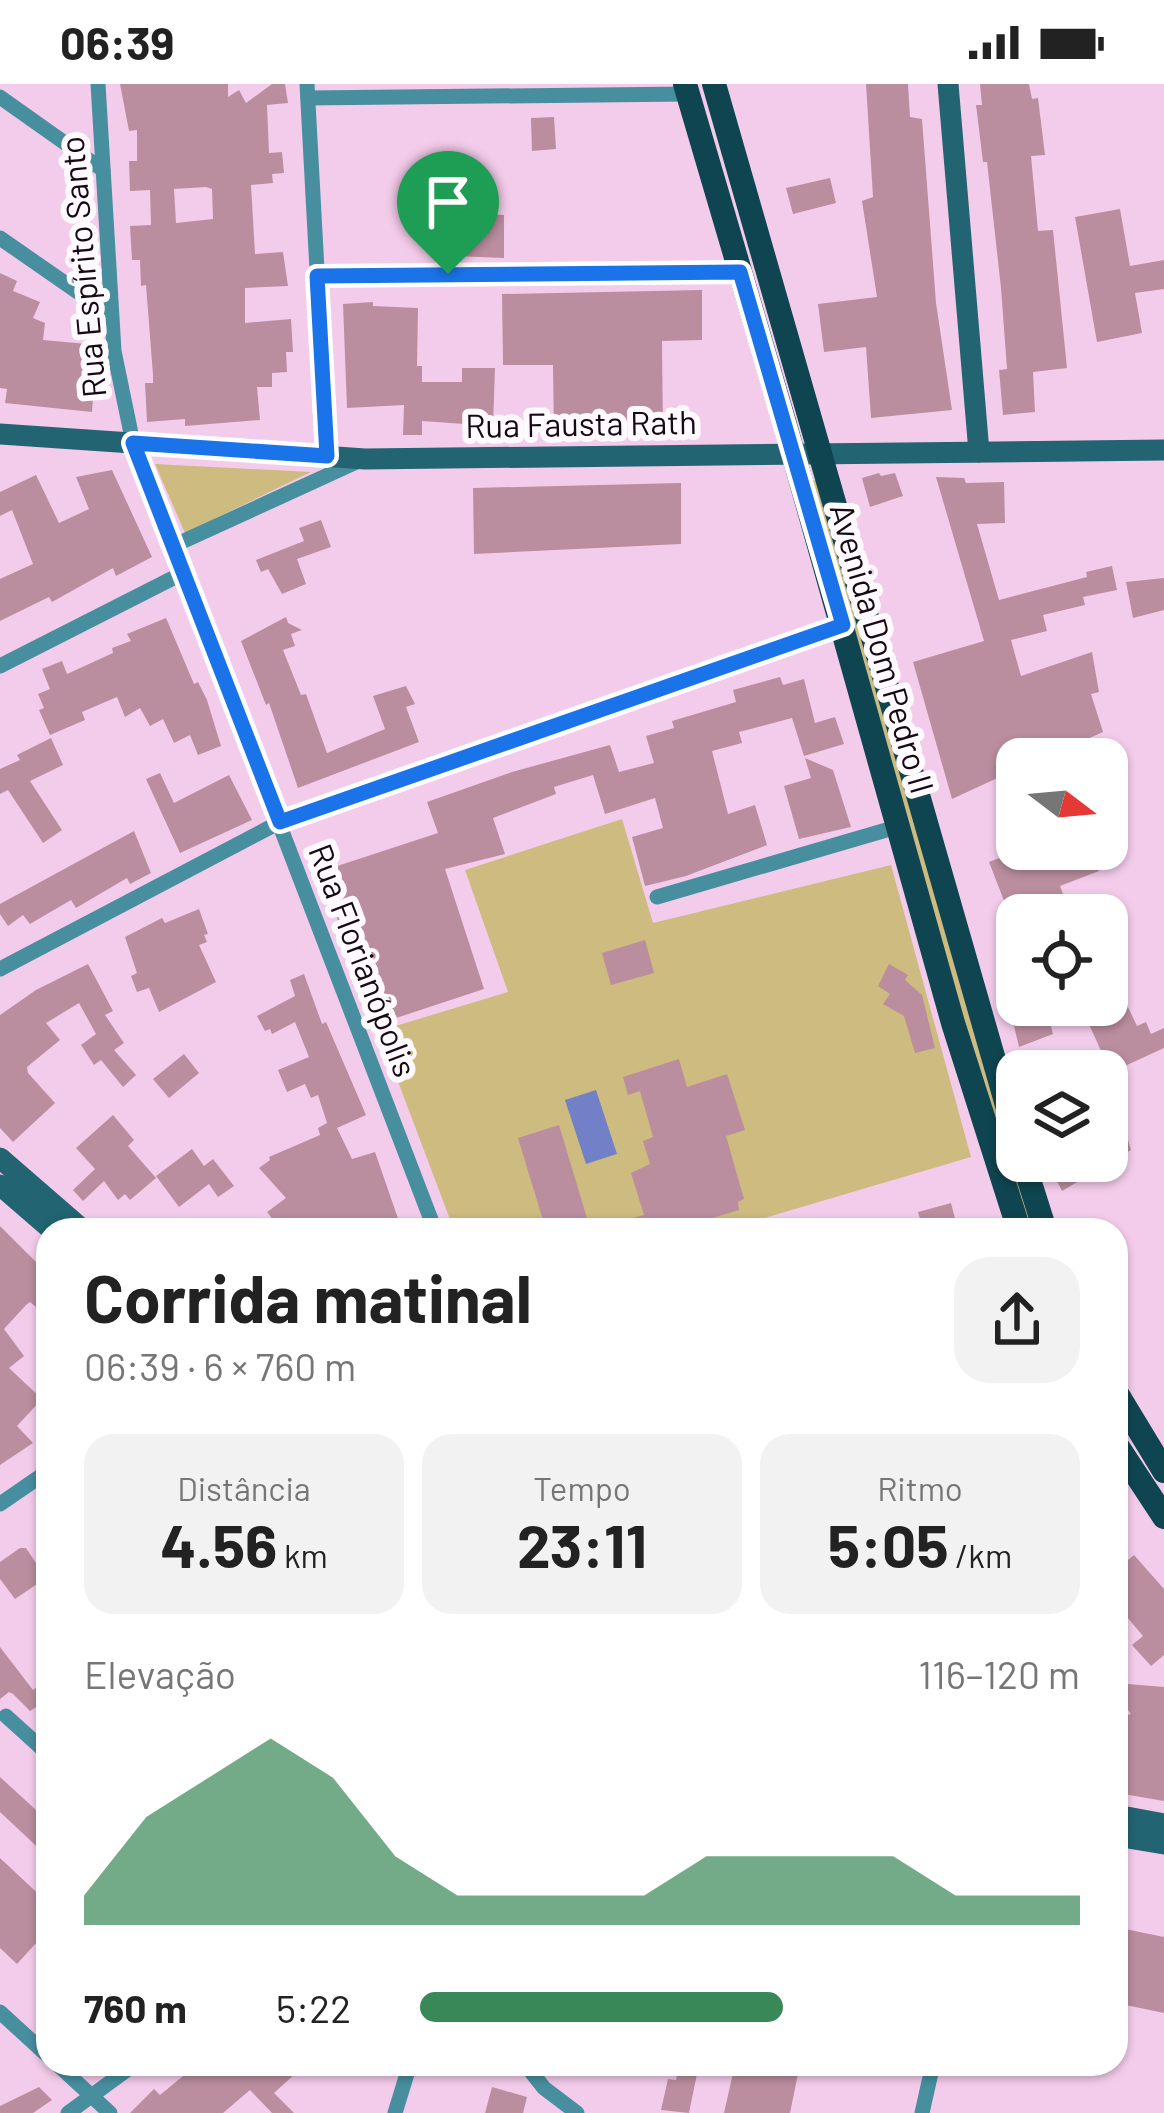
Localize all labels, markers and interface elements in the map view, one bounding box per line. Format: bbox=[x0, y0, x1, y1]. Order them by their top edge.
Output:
text: 06:39 bbox=[60, 15, 174, 69]
street label: Rua Espírito Santo bbox=[51, 135, 113, 399]
pin bbox=[397, 151, 499, 274]
icon: arrive bbox=[415, 169, 481, 235]
street label: Rua Fausta Rath bbox=[465, 401, 697, 445]
street label: Avenida Dom Pedro II bbox=[822, 498, 944, 798]
north arrow bbox=[996, 738, 1128, 870]
map controls bbox=[996, 738, 1128, 1182]
street label: Rua Florianópolis bbox=[301, 838, 427, 1082]
button: locate bbox=[996, 894, 1128, 1026]
button: layers bbox=[996, 1050, 1128, 1182]
text: Corrida matinal bbox=[84, 1257, 532, 1336]
button: share bbox=[954, 1257, 1080, 1383]
text: 06:39 · 6 × 760 m bbox=[84, 1342, 356, 1389]
text: Distância bbox=[177, 1468, 311, 1508]
text: Tempo bbox=[533, 1468, 631, 1508]
text: Ritmo bbox=[877, 1468, 963, 1508]
text: 4.56 bbox=[160, 1508, 277, 1580]
text: 23:11 bbox=[517, 1508, 647, 1580]
text: 5:05 bbox=[828, 1508, 949, 1580]
text: km bbox=[277, 1535, 328, 1575]
text: /km bbox=[949, 1535, 1012, 1575]
text: Elevação bbox=[84, 1650, 236, 1697]
text: 116–120 m bbox=[918, 1650, 1080, 1697]
text: 760 m bbox=[84, 1984, 187, 2031]
text: 5:22 bbox=[276, 1984, 351, 2031]

